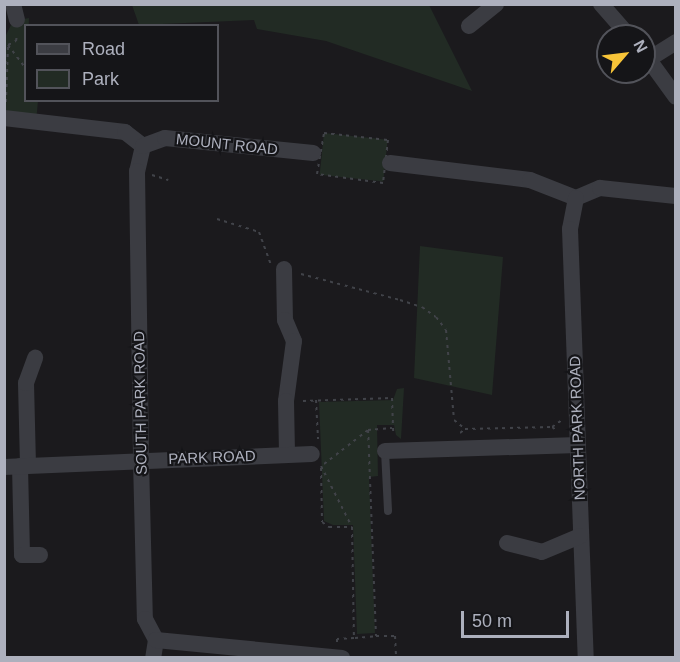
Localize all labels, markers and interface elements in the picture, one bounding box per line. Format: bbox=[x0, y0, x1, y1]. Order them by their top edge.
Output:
legend bbox=[24, 24, 219, 102]
north arrow bbox=[596, 24, 656, 84]
text: N bbox=[630, 37, 651, 55]
text: Road bbox=[82, 39, 125, 59]
text: Park bbox=[82, 69, 119, 89]
street label: MOUNT ROAD bbox=[175, 130, 279, 158]
street label: SOUTH PARK ROAD bbox=[130, 331, 150, 475]
street label: NORTH PARK ROAD bbox=[565, 355, 589, 501]
street label: PARK ROAD bbox=[168, 446, 256, 468]
scale bar bbox=[464, 599, 572, 637]
text: 50 m bbox=[472, 611, 512, 631]

